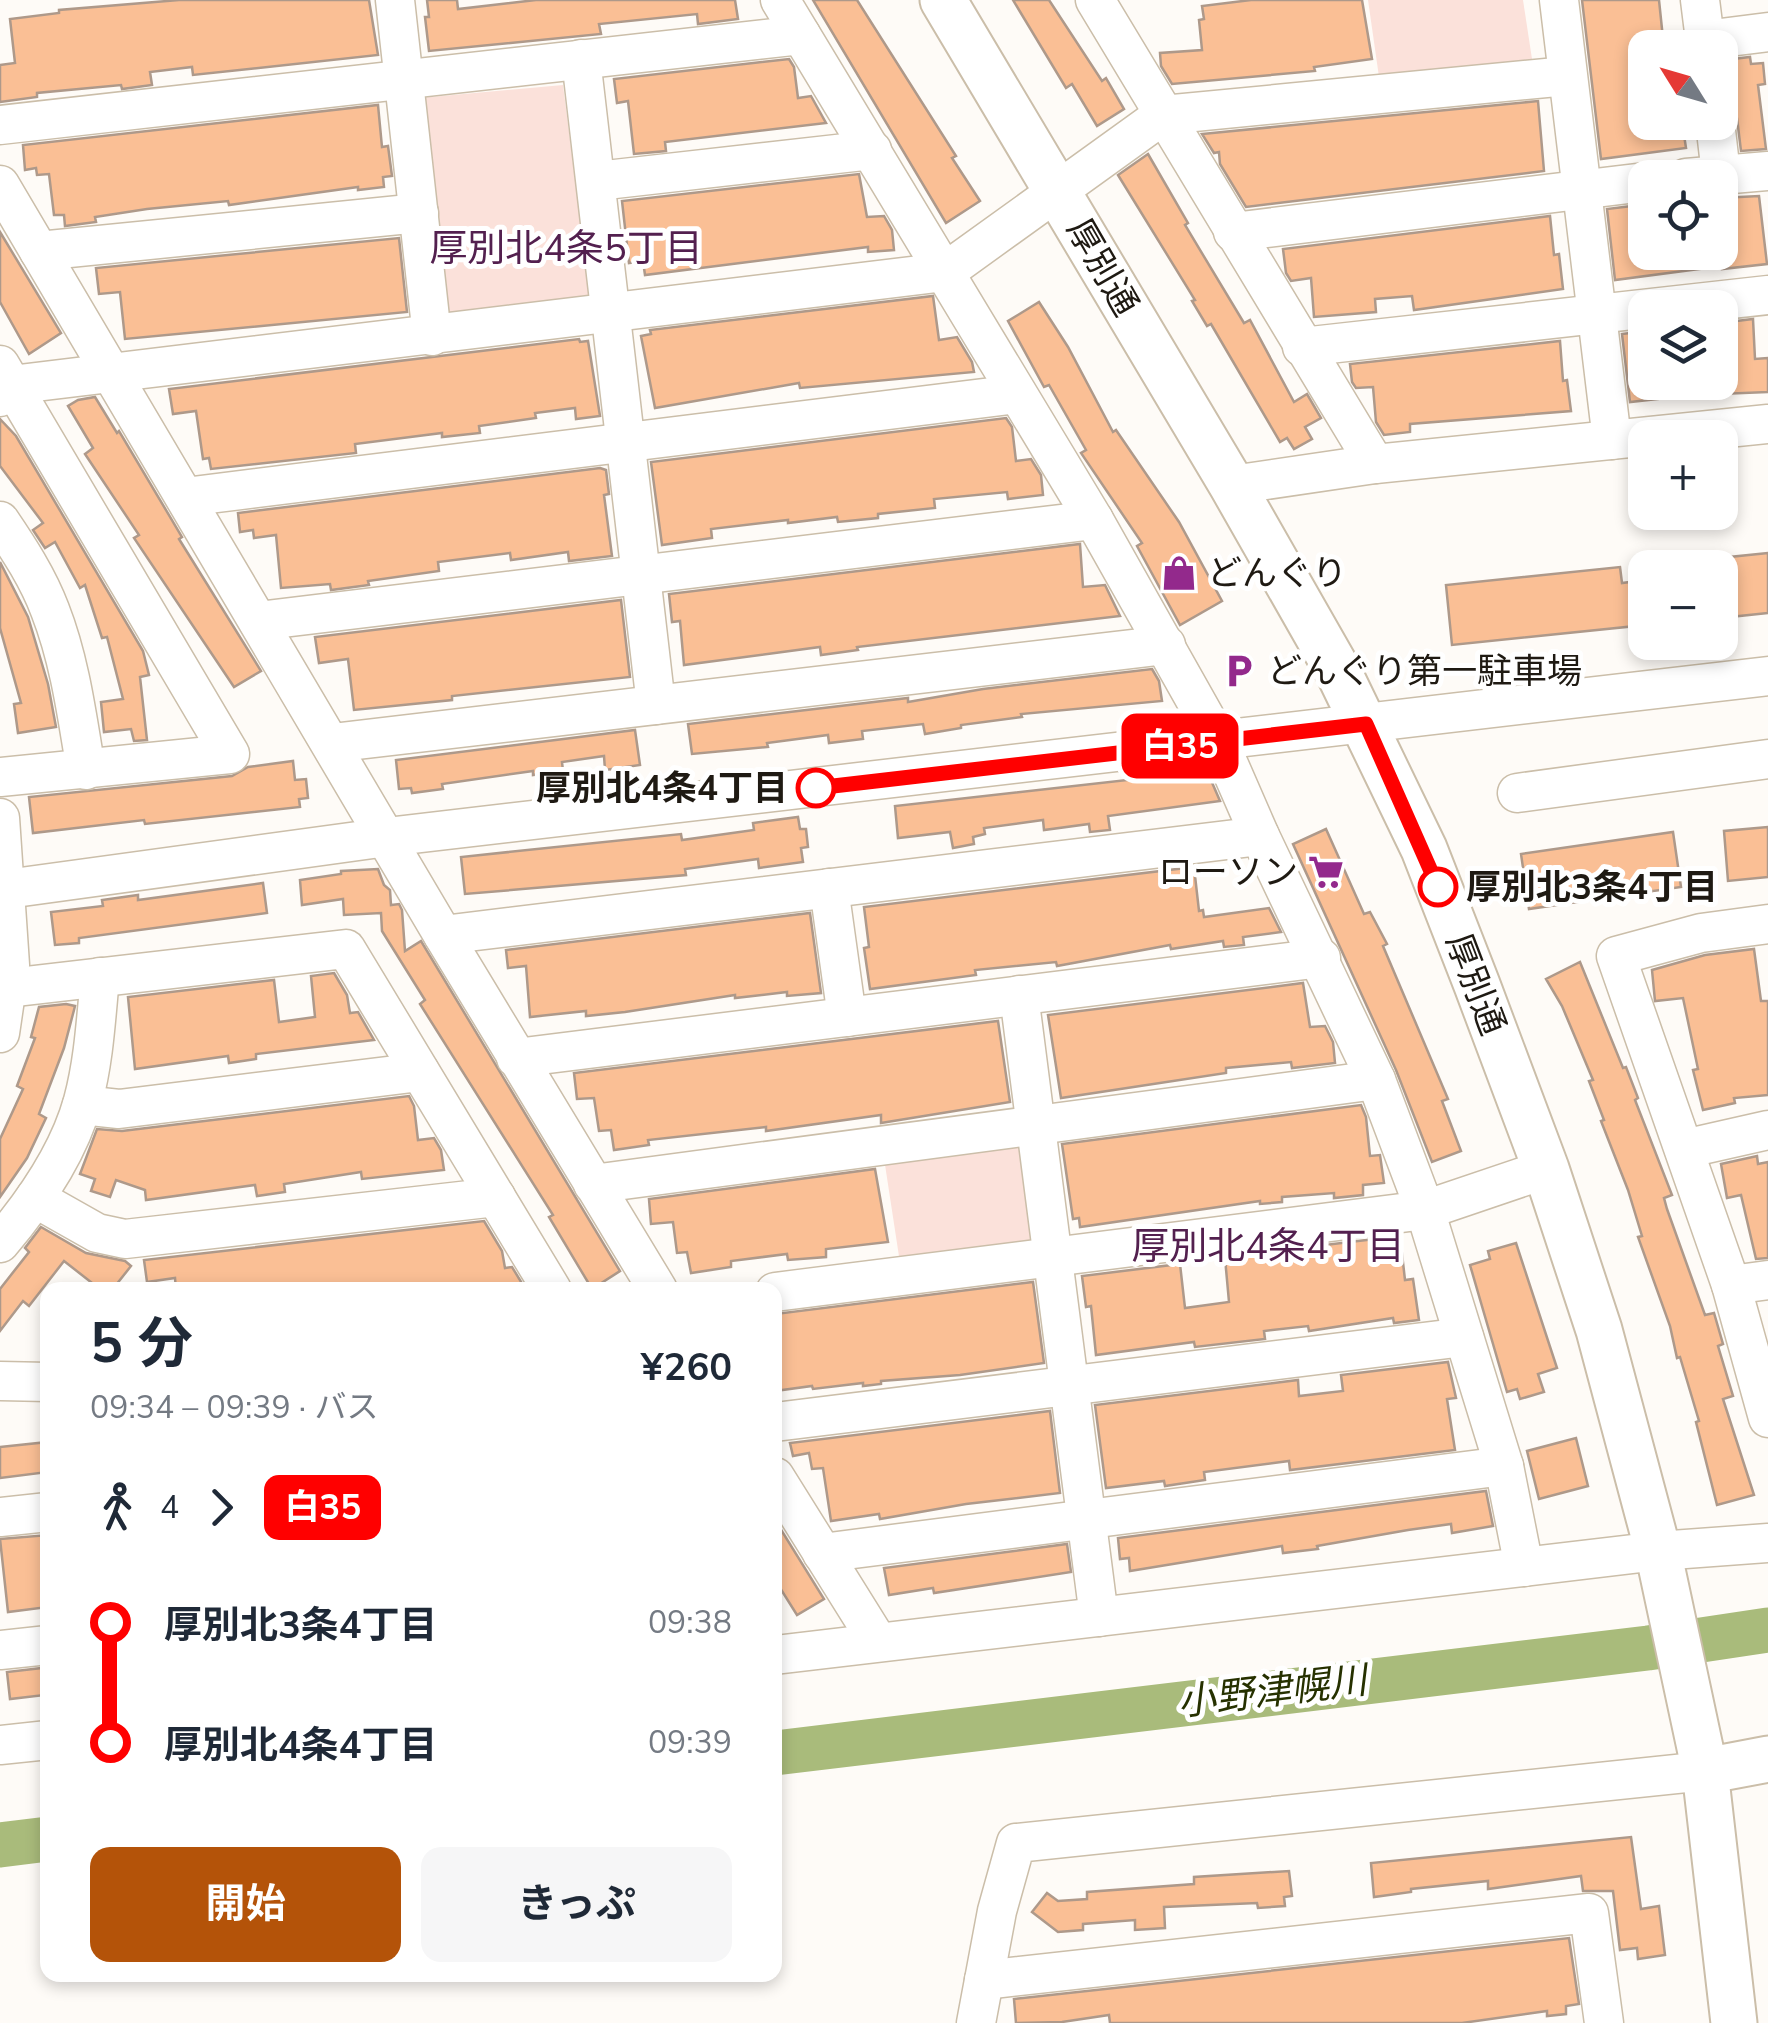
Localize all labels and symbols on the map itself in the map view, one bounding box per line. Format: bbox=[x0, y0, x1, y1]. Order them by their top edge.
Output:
north arrow bbox=[1628, 30, 1738, 140]
street label: 厚別通 bbox=[1056, 210, 1149, 324]
district label: 厚別北4条5丁目 bbox=[429, 223, 703, 274]
place label: どんぐり bbox=[1207, 550, 1347, 597]
shop icon: どんぐり bbox=[1160, 554, 1198, 592]
place label: どんぐり第一駐車場 bbox=[1267, 648, 1582, 695]
parking icon: どんぐり第一駐車場 bbox=[1220, 652, 1258, 690]
line badge: 白35 bbox=[1122, 714, 1238, 778]
place label: 厚別北4条4丁目 bbox=[536, 765, 788, 812]
marker: 厚別北4条4丁目 bbox=[797, 769, 835, 807]
place label: ローソン bbox=[1158, 849, 1298, 896]
supermarket icon: ローソン bbox=[1307, 853, 1345, 891]
place label: 厚別北3条4丁目 bbox=[1466, 864, 1718, 911]
marker: 厚別北3条4丁目 bbox=[1419, 868, 1457, 906]
street label: 厚別通 bbox=[1435, 927, 1516, 1042]
district label: 厚別北4条4丁目 bbox=[1131, 1221, 1405, 1272]
water label: 小野津幌川 bbox=[1175, 1654, 1373, 1728]

